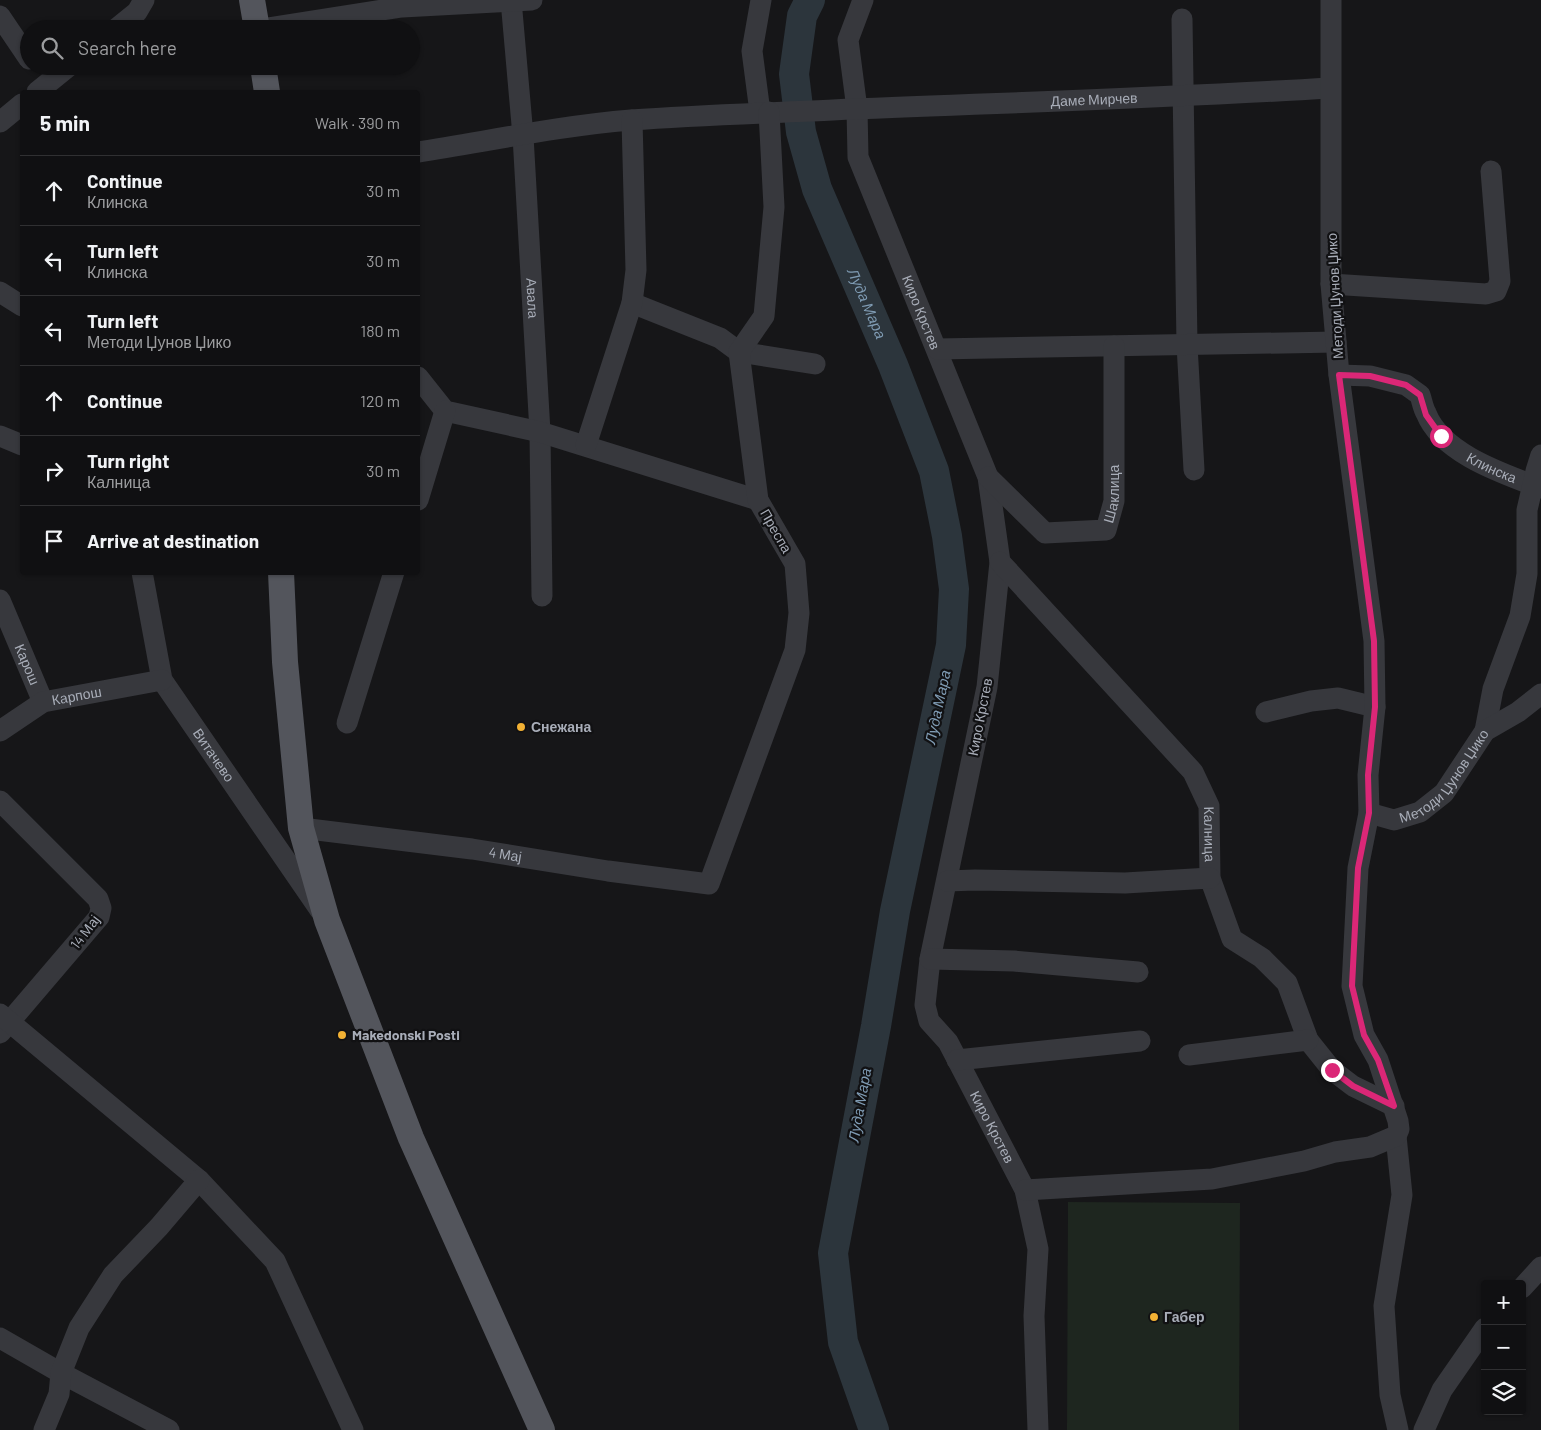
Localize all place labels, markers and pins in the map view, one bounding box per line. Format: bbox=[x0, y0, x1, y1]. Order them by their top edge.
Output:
place label: Снежана bbox=[531, 718, 592, 735]
marker: Снежана bbox=[515, 721, 527, 733]
place label: Makedonski Posti bbox=[352, 1026, 460, 1043]
marker: Makedonski Posti bbox=[336, 1029, 348, 1041]
place label: Габер bbox=[1164, 1308, 1205, 1325]
marker: Габер bbox=[1148, 1311, 1160, 1323]

